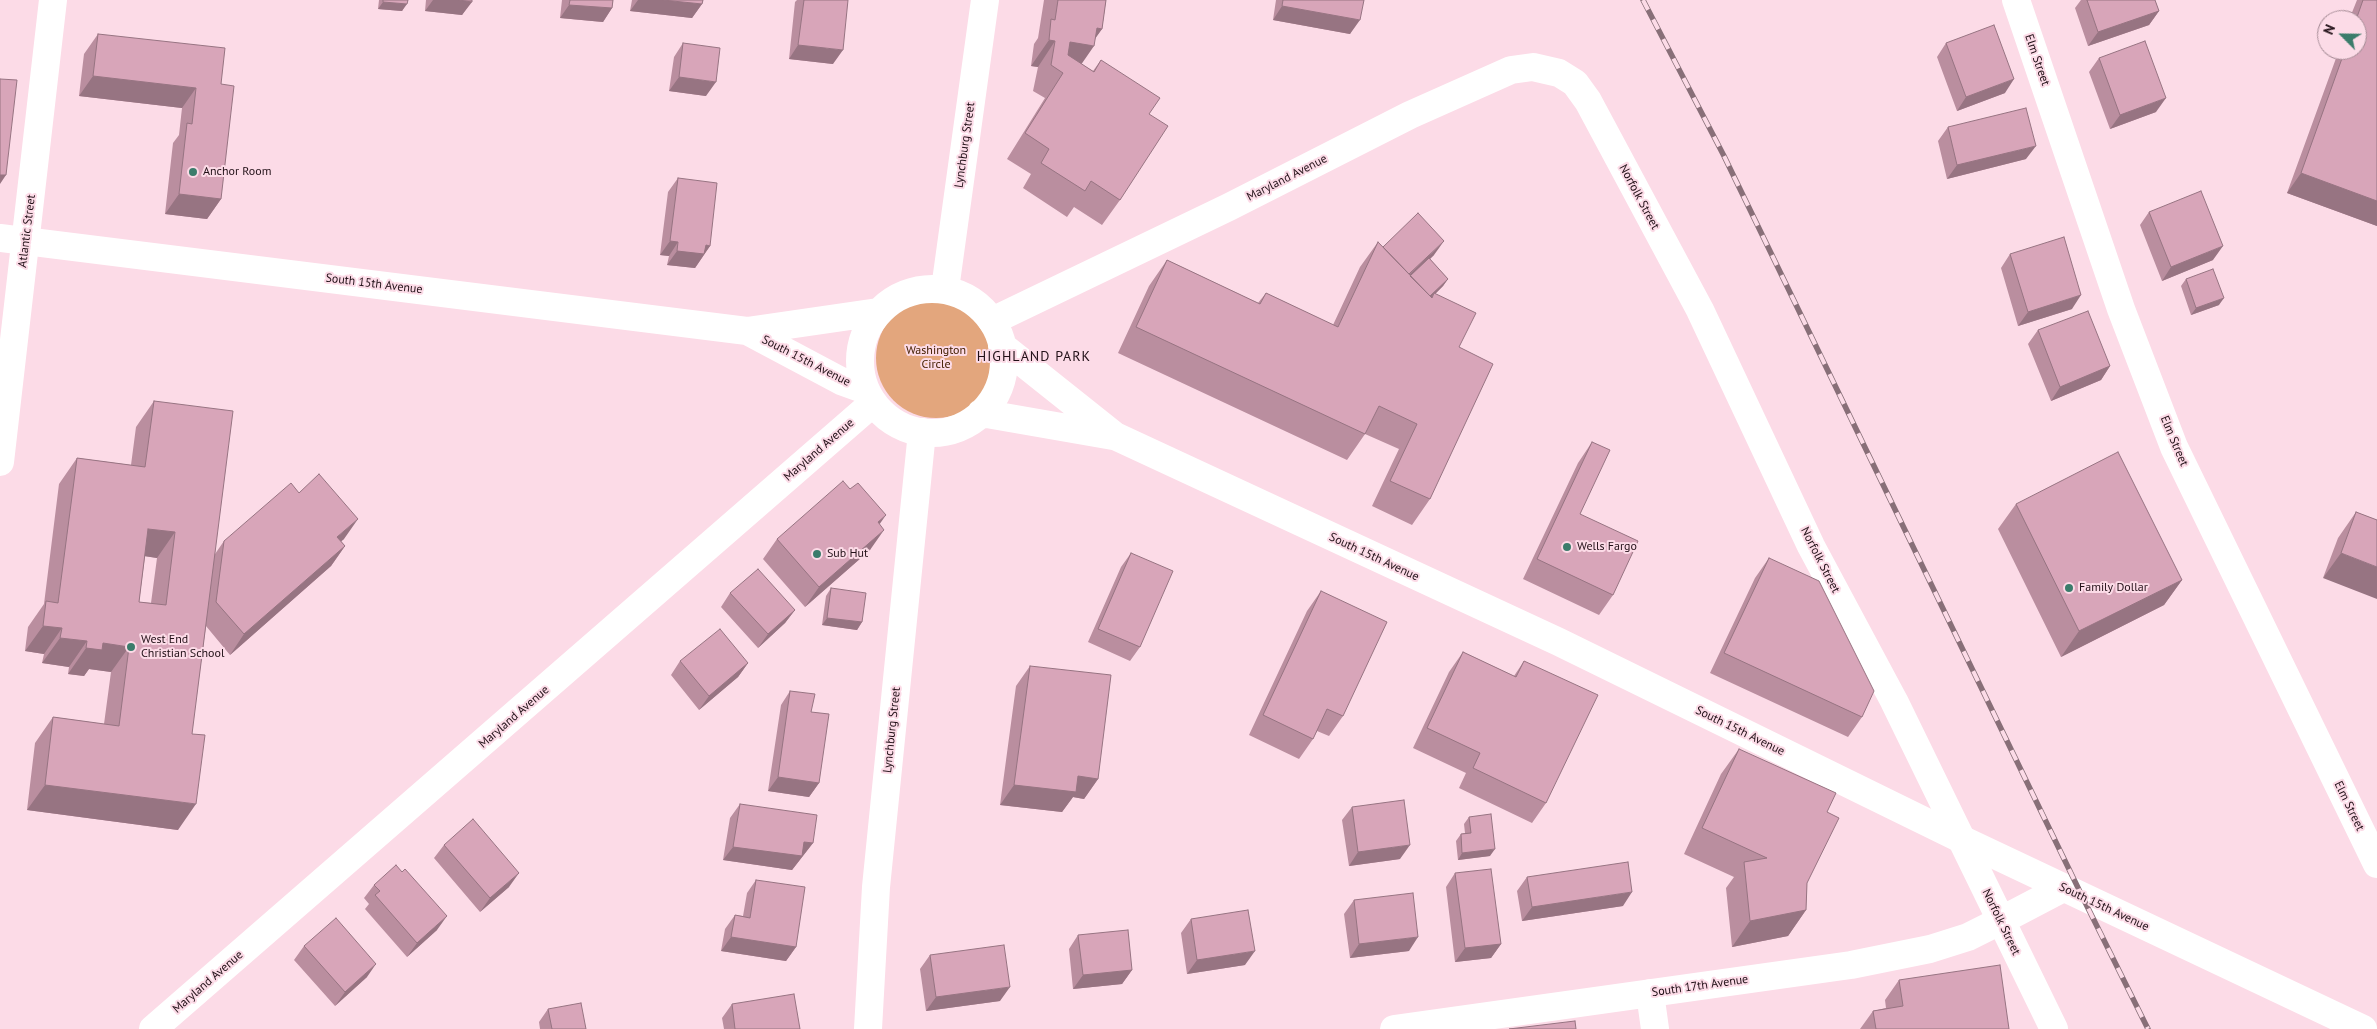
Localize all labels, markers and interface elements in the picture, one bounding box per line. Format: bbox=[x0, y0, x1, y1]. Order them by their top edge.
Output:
north arrow bbox=[2317, 10, 2367, 60]
text: N bbox=[2319, 22, 2339, 37]
street label: Elm Street bbox=[2021, 32, 2053, 88]
street label: Lynchburg Street bbox=[952, 101, 978, 189]
street label: Maryland Avenue bbox=[1244, 152, 1330, 204]
street label: Norfolk Street bbox=[1616, 162, 1662, 232]
place label: Anchor Room bbox=[203, 165, 271, 179]
marker: Anchor Room bbox=[187, 166, 199, 178]
street label: Atlantic Street bbox=[15, 194, 39, 268]
street label: South 15th Avenue bbox=[325, 271, 423, 297]
street label: South 15th Avenue bbox=[759, 332, 853, 390]
park label: Washington Circle bbox=[906, 344, 966, 372]
district label: HIGHLAND PARK bbox=[975, 349, 1093, 365]
street label: Elm Street bbox=[2157, 414, 2191, 468]
street label: Maryland Avenue bbox=[781, 416, 857, 484]
street label: Norfolk Street bbox=[1797, 525, 1843, 595]
street label: South 15th Avenue bbox=[1327, 530, 1421, 584]
place label: Wells Fargo bbox=[1577, 540, 1637, 554]
marker: Wells Fargo bbox=[1561, 541, 1573, 553]
place label: Sub Hut bbox=[827, 547, 868, 561]
marker: Sub Hut bbox=[811, 548, 823, 560]
place label: Family Dollar bbox=[2079, 581, 2148, 595]
marker: Family Dollar bbox=[2063, 582, 2075, 594]
place label: West End Christian School bbox=[141, 633, 224, 661]
marker: West End Christian School bbox=[125, 641, 137, 653]
street label: Maryland Avenue bbox=[476, 683, 552, 751]
street label: Lynchburg Street bbox=[880, 686, 904, 774]
street label: South 15th Avenue bbox=[1693, 703, 1787, 759]
street label: Elm Street bbox=[2331, 779, 2367, 833]
street label: South 15th Avenue bbox=[2057, 880, 2151, 934]
street label: Norfolk Street bbox=[1979, 887, 2023, 957]
street label: Maryland Avenue bbox=[170, 948, 246, 1016]
street label: South 17th Avenue bbox=[1651, 972, 1749, 1000]

